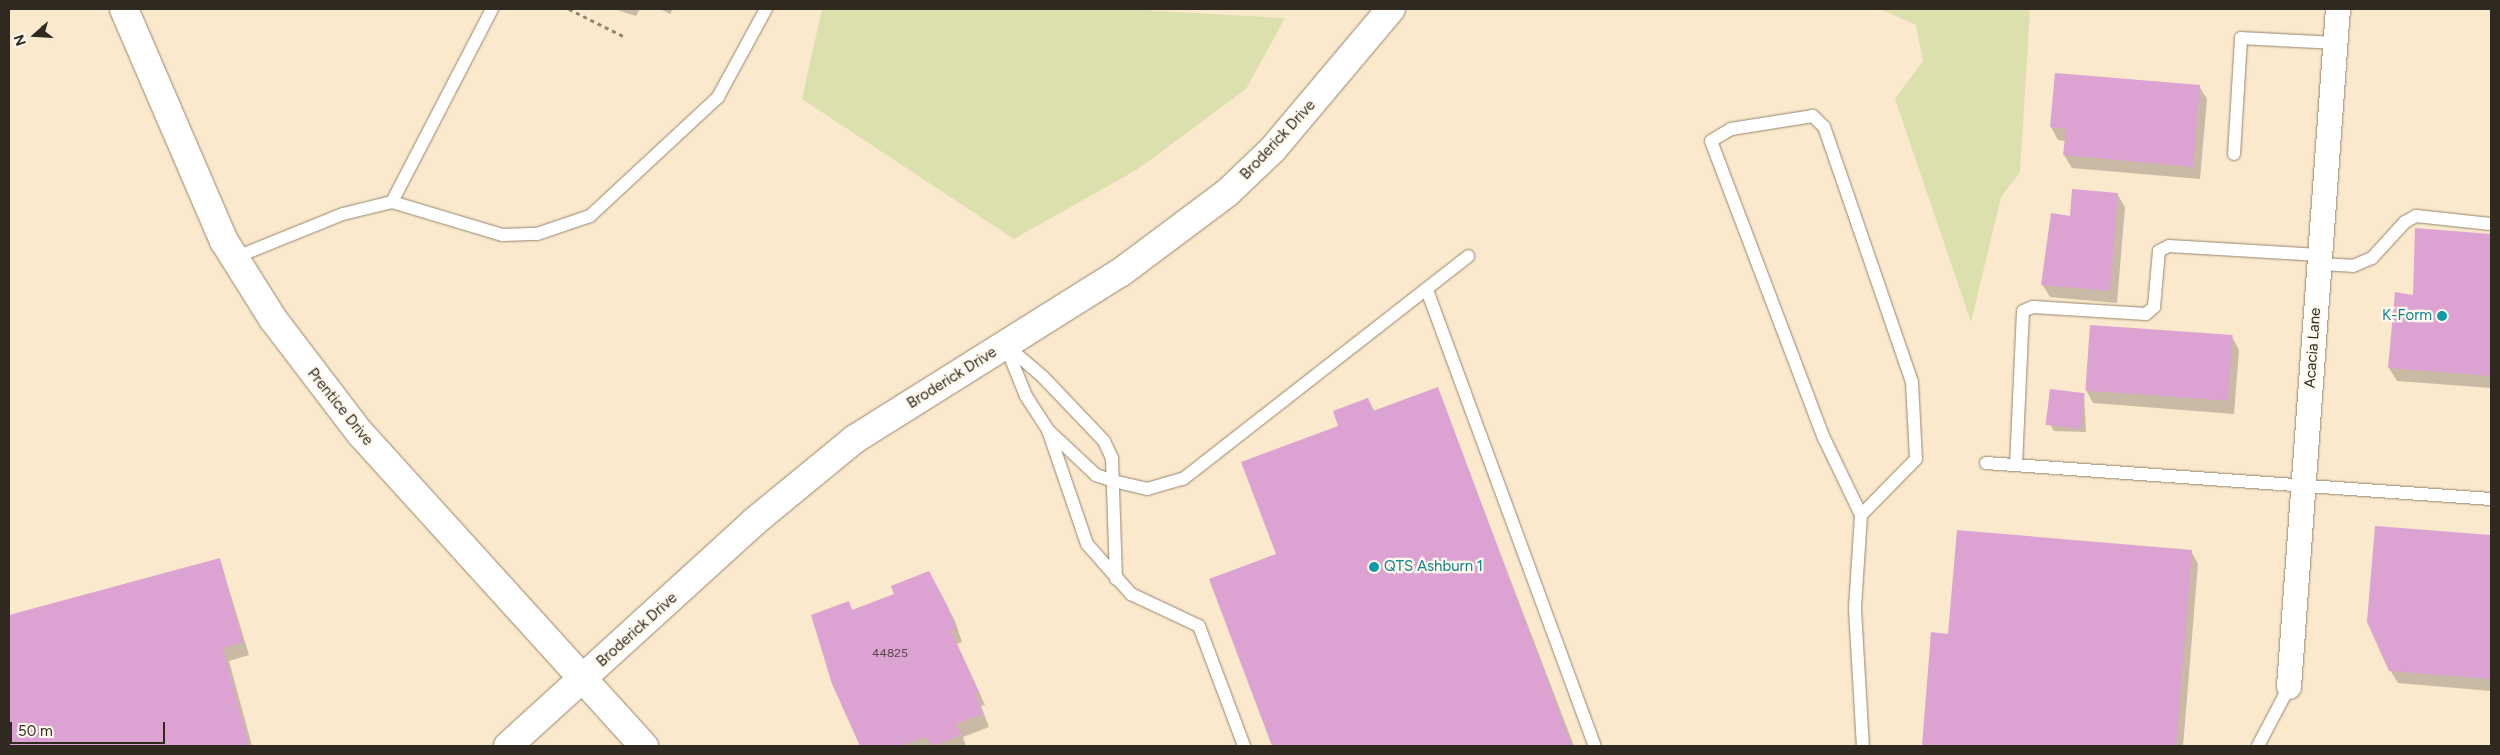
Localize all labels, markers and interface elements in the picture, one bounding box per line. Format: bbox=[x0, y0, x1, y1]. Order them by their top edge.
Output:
north arrow bbox=[10, 10, 60, 60]
text: N bbox=[11, 32, 30, 48]
street label: Broderick Drive bbox=[1237, 96, 1319, 184]
street label: Acacia Lane bbox=[2301, 307, 2325, 389]
place label: K-Form bbox=[2382, 307, 2432, 325]
marker: K-Form bbox=[2436, 310, 2448, 322]
street label: Broderick Drive bbox=[904, 343, 1000, 413]
street label: Prentice Drive bbox=[303, 365, 377, 449]
place label: QTS Ashburn 1 bbox=[1384, 558, 1483, 576]
marker: QTS Ashburn 1 bbox=[1368, 561, 1380, 573]
street label: Broderick Drive bbox=[593, 589, 681, 671]
house number: 44825 bbox=[872, 647, 908, 661]
scale bar bbox=[12, 712, 168, 744]
text: 50 m bbox=[18, 722, 53, 740]

